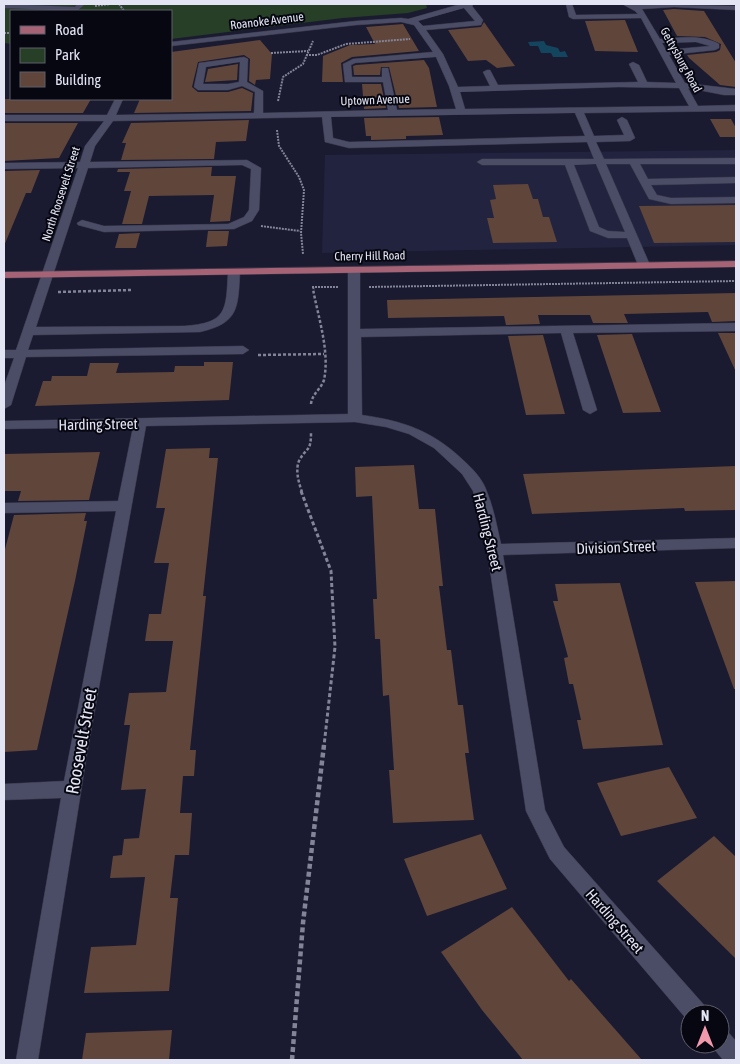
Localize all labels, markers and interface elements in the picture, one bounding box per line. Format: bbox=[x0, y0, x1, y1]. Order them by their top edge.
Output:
legend bbox=[10, 10, 172, 100]
street label: Roanoke Avenue bbox=[229, 10, 305, 32]
text: Road bbox=[55, 21, 84, 38]
street label: Gettysburg Road bbox=[657, 25, 705, 95]
text: Park bbox=[55, 46, 80, 63]
text: Building bbox=[55, 71, 101, 88]
street label: Uptown Avenue bbox=[340, 92, 410, 108]
street label: North Roosevelt Street bbox=[39, 144, 83, 243]
street label: Cherry Hill Road bbox=[334, 248, 406, 264]
street label: Harding Street bbox=[58, 415, 138, 433]
street label: Harding Street bbox=[470, 491, 506, 573]
street label: Division Street bbox=[576, 537, 656, 557]
street label: Roosevelt Street bbox=[61, 686, 101, 796]
street label: Harding Street bbox=[583, 885, 647, 957]
north arrow bbox=[680, 1004, 730, 1054]
text: N bbox=[701, 1008, 709, 1024]

